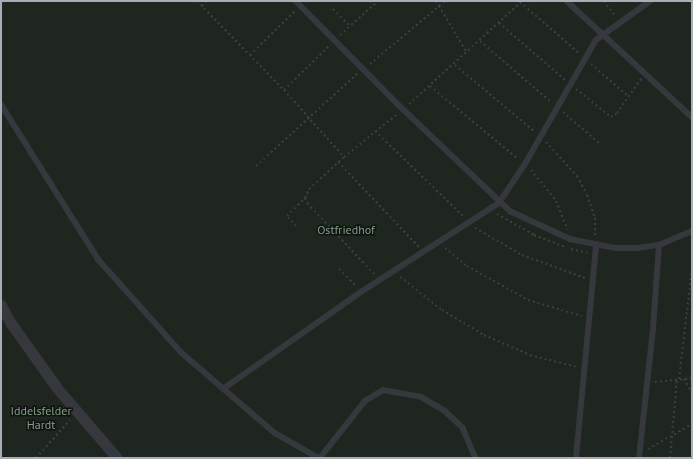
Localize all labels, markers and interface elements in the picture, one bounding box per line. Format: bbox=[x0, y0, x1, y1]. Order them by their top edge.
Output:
park label: Ostfriedhof bbox=[317, 223, 375, 237]
park label: Iddelsfelder Hardt bbox=[11, 404, 71, 432]

